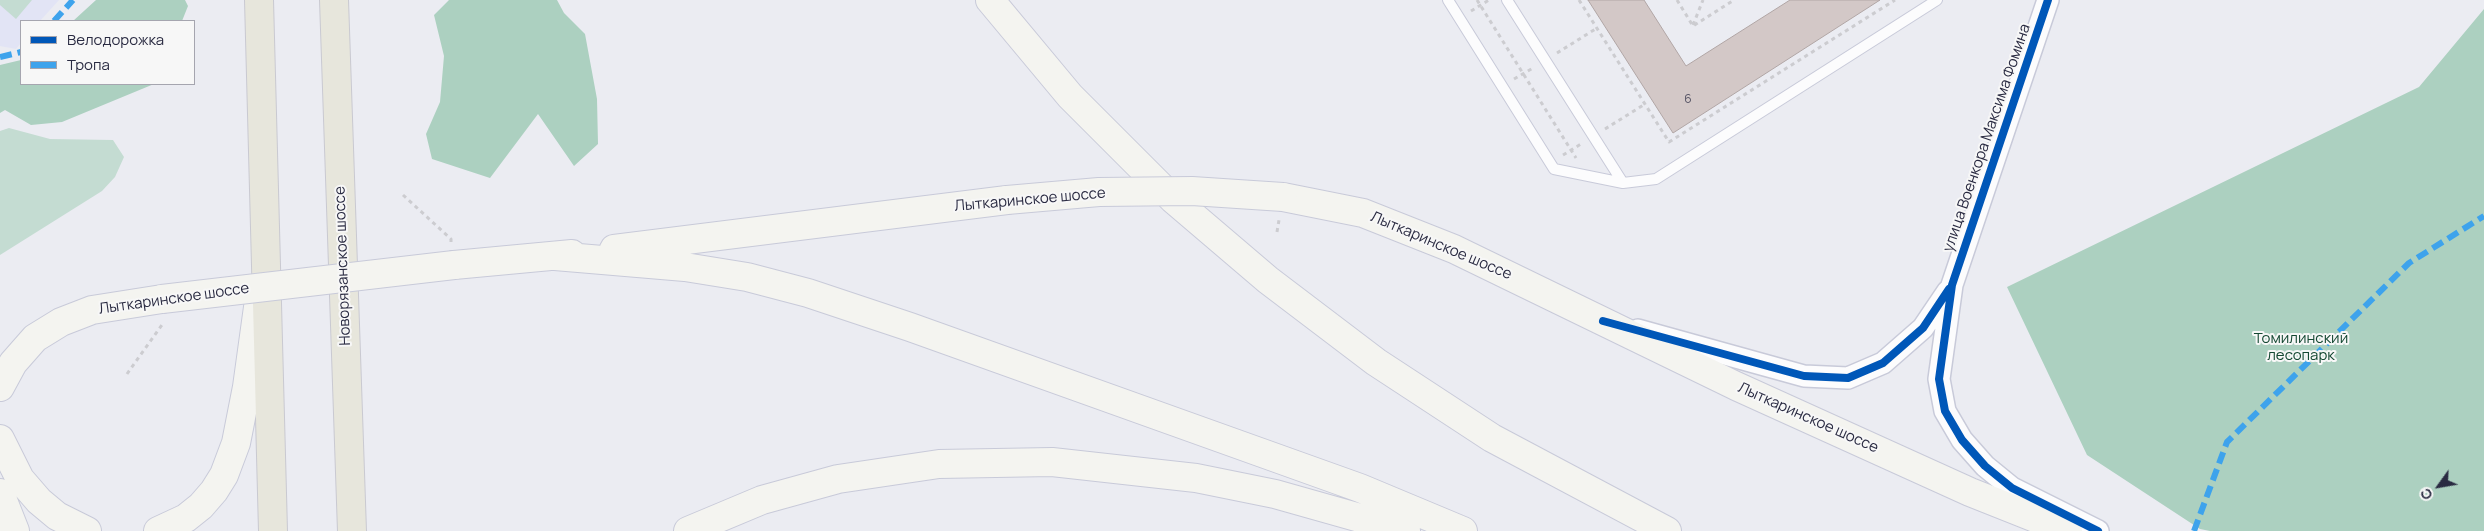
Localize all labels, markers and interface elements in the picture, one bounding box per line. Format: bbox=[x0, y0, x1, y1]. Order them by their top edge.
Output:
legend bbox=[20, 20, 195, 85]
street label: улица Военкора Максима Фомина bbox=[1939, 22, 2035, 254]
text: Велодорожка bbox=[67, 29, 164, 50]
text: Тропа bbox=[67, 54, 110, 75]
house number: 6 bbox=[1684, 93, 1692, 107]
street label: Лыткаринское шоссе bbox=[954, 184, 1106, 216]
street label: Новорязанское шоссе bbox=[331, 186, 355, 346]
street label: Лыткаринское шоссе bbox=[1368, 208, 1514, 284]
street label: Лыткаринское шоссе bbox=[98, 280, 250, 318]
park label: Томилинский лесопарк bbox=[2254, 330, 2348, 365]
street label: Лыткаринское шоссе bbox=[1735, 379, 1881, 457]
north arrow bbox=[2414, 461, 2464, 511]
text: С bbox=[2415, 485, 2437, 504]

